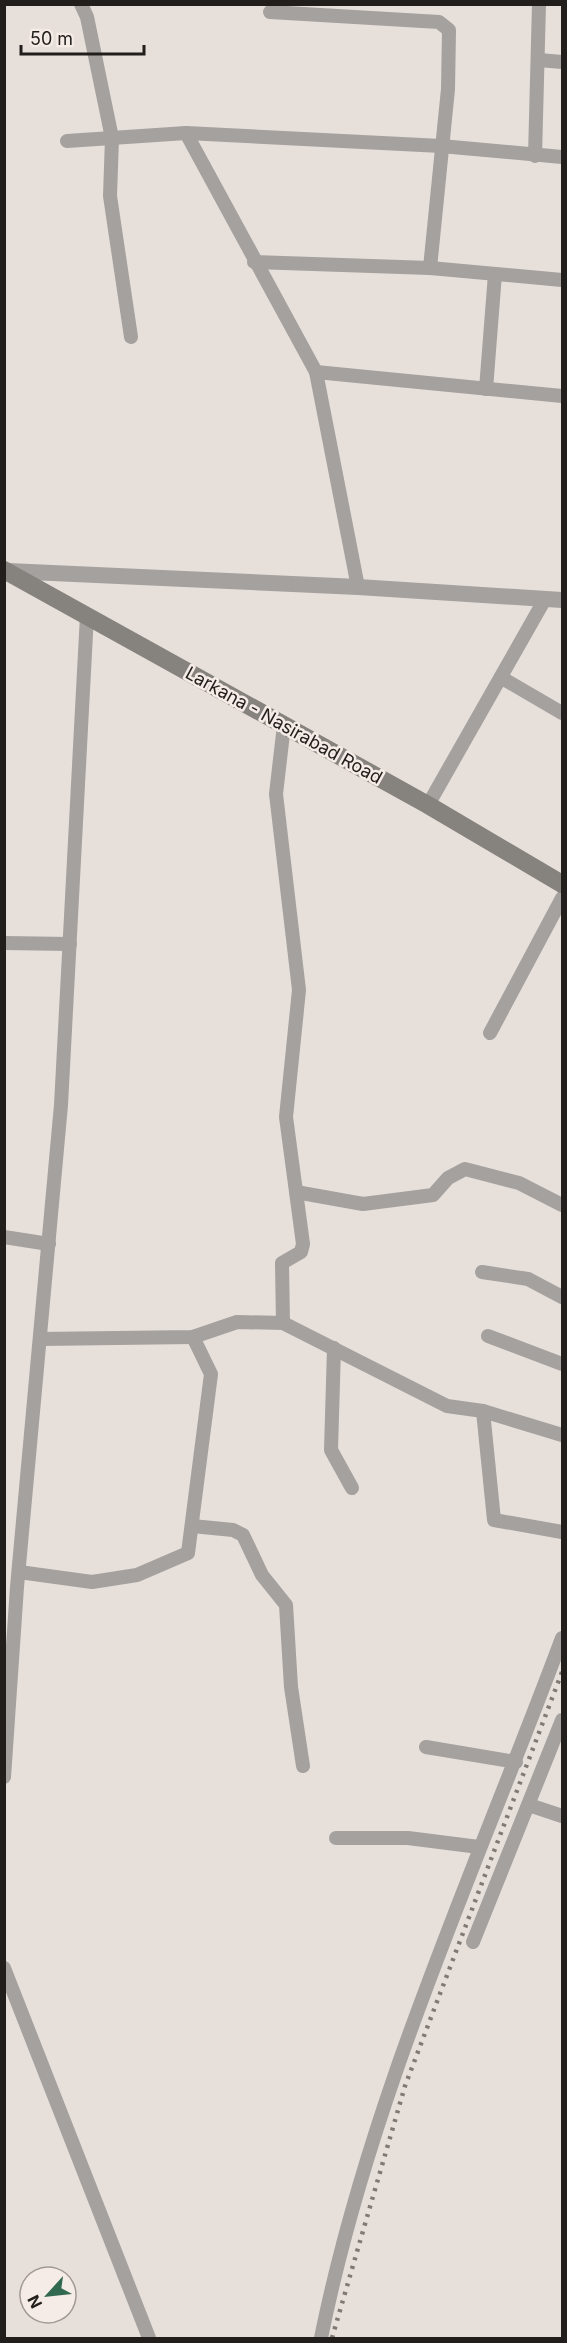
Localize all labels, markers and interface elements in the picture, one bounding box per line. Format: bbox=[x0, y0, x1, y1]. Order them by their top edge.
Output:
scale bar bbox=[21, 18, 144, 56]
text: 50 m bbox=[30, 28, 73, 49]
street label: Larkana - Nasirabad Road bbox=[182, 662, 386, 788]
north arrow bbox=[18, 2265, 78, 2325]
text: N bbox=[23, 2292, 46, 2312]

